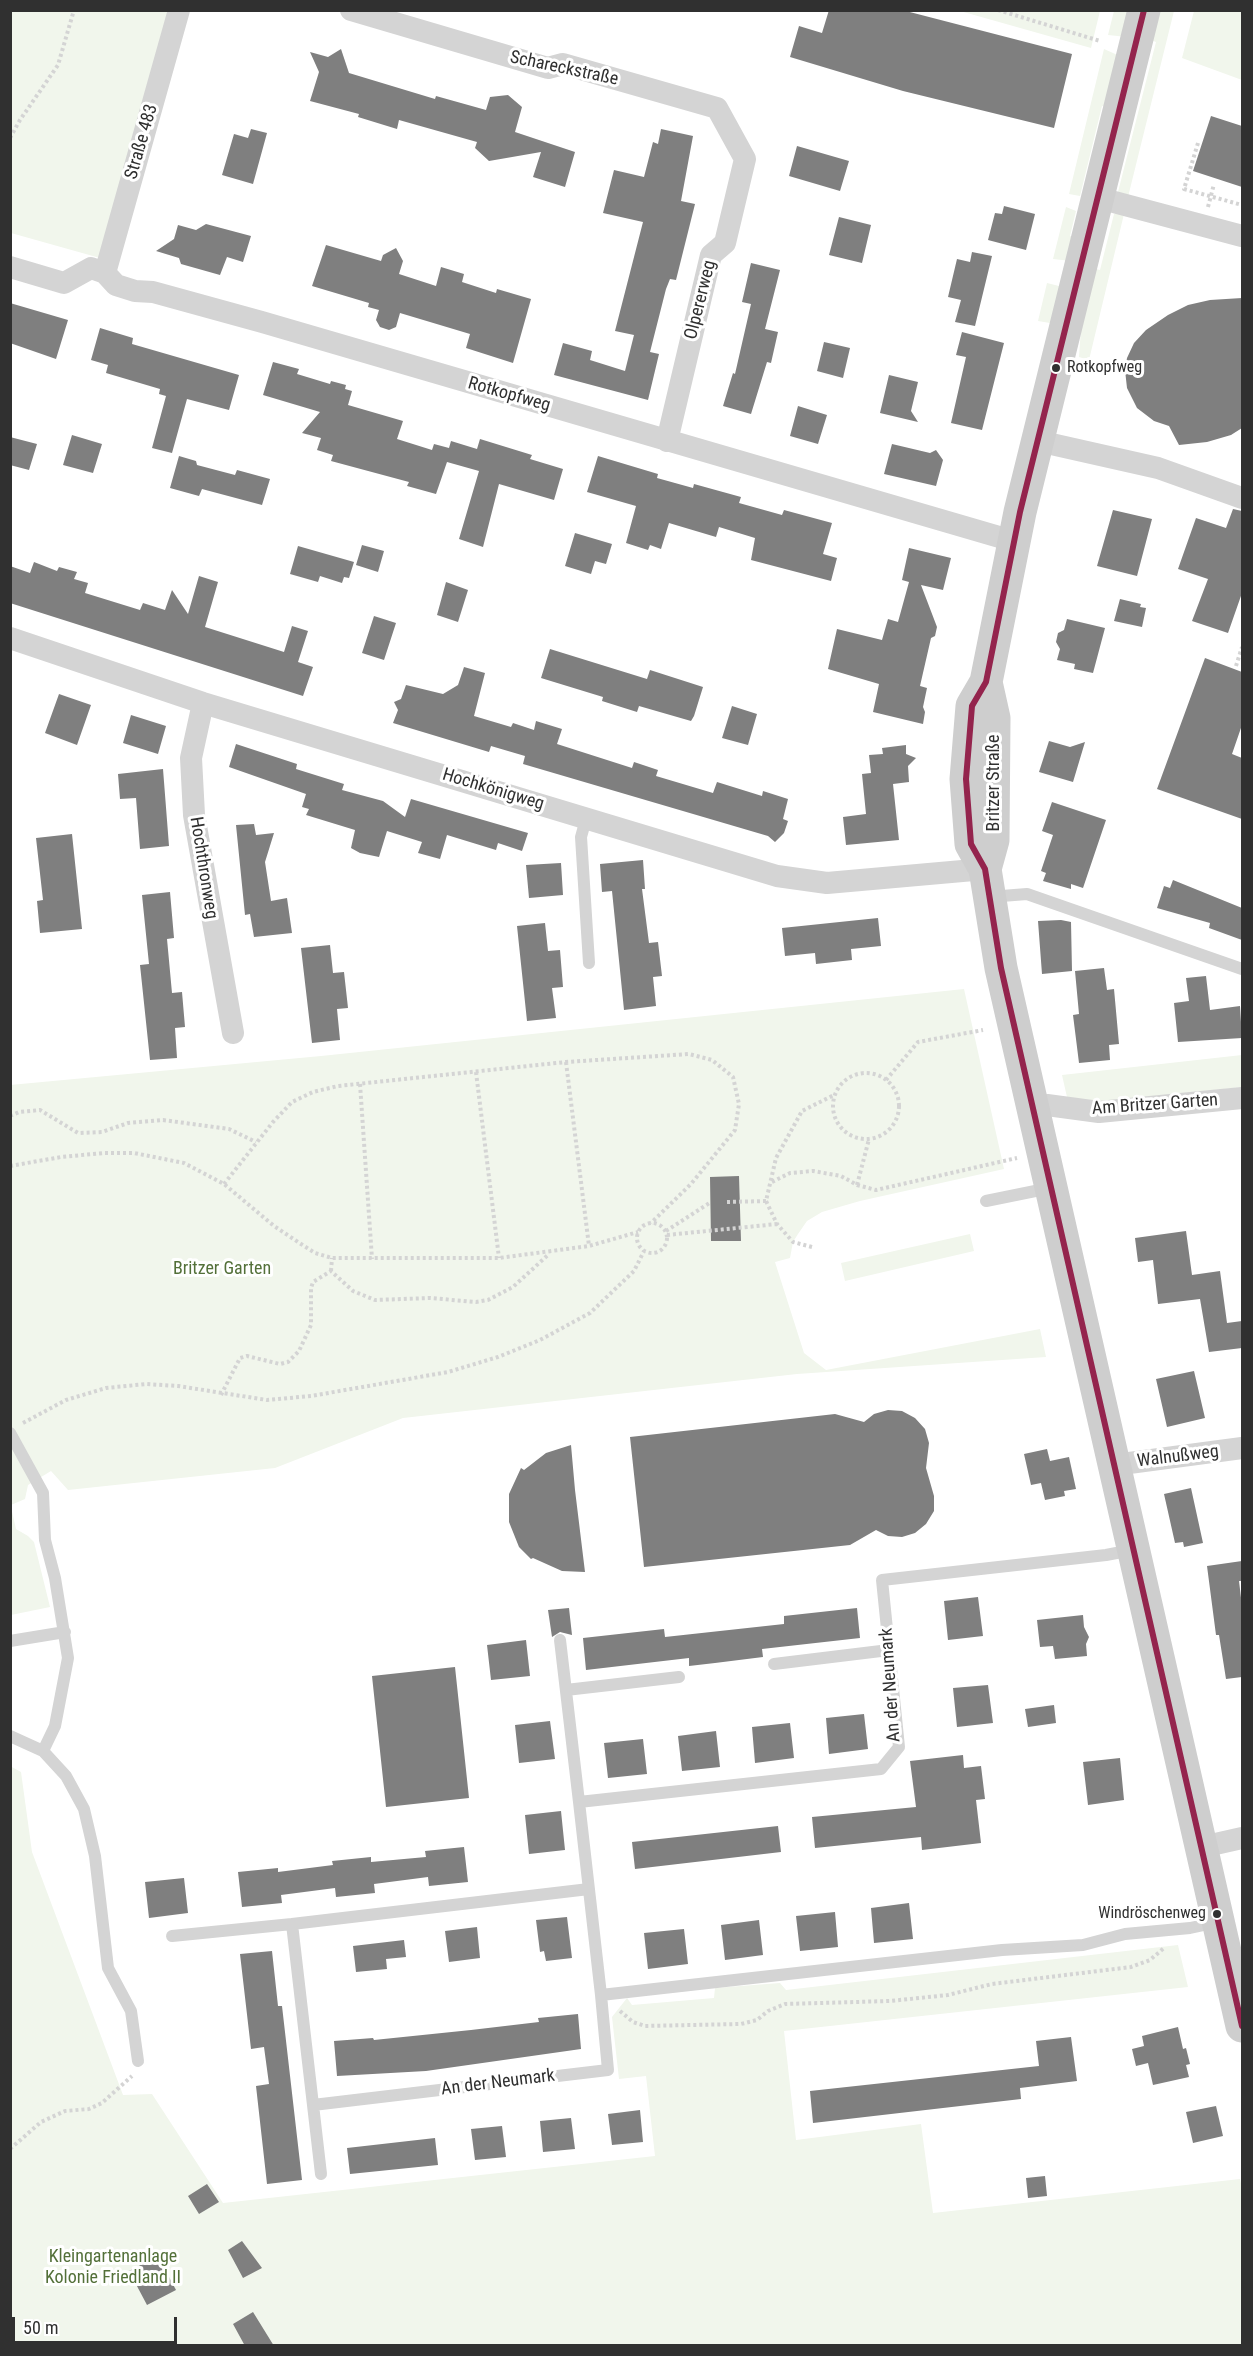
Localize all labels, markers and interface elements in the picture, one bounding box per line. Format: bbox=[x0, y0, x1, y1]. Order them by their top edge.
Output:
street label: Schareckstraße bbox=[508, 47, 620, 91]
street label: Straße 483 bbox=[121, 102, 163, 182]
street label: Olpererweg bbox=[681, 258, 721, 342]
place label: Rotkopfweg bbox=[1067, 358, 1142, 378]
marker: Rotkopfweg bbox=[1050, 362, 1062, 374]
street label: Rotkopfweg bbox=[465, 373, 553, 417]
street label: Britzer Straße bbox=[983, 735, 1005, 831]
street label: Hochkönigweg bbox=[440, 764, 546, 816]
street label: Hochthronweg bbox=[184, 815, 222, 921]
street label: Am Britzer Garten bbox=[1091, 1090, 1219, 1120]
park label: Britzer Garten bbox=[173, 1258, 271, 1280]
street label: Walnußweg bbox=[1136, 1441, 1220, 1473]
street label: An der Neumark bbox=[876, 1627, 906, 1743]
place label: Windröschenweg bbox=[1098, 1904, 1206, 1924]
marker: Windröschenweg bbox=[1211, 1908, 1223, 1920]
street label: An der Neumark bbox=[440, 2065, 556, 2101]
park label: Kleingartenanlage Kolonie Friedland II bbox=[45, 2246, 181, 2288]
scale bar bbox=[15, 2305, 180, 2343]
text: 50 m bbox=[23, 2317, 58, 2338]

